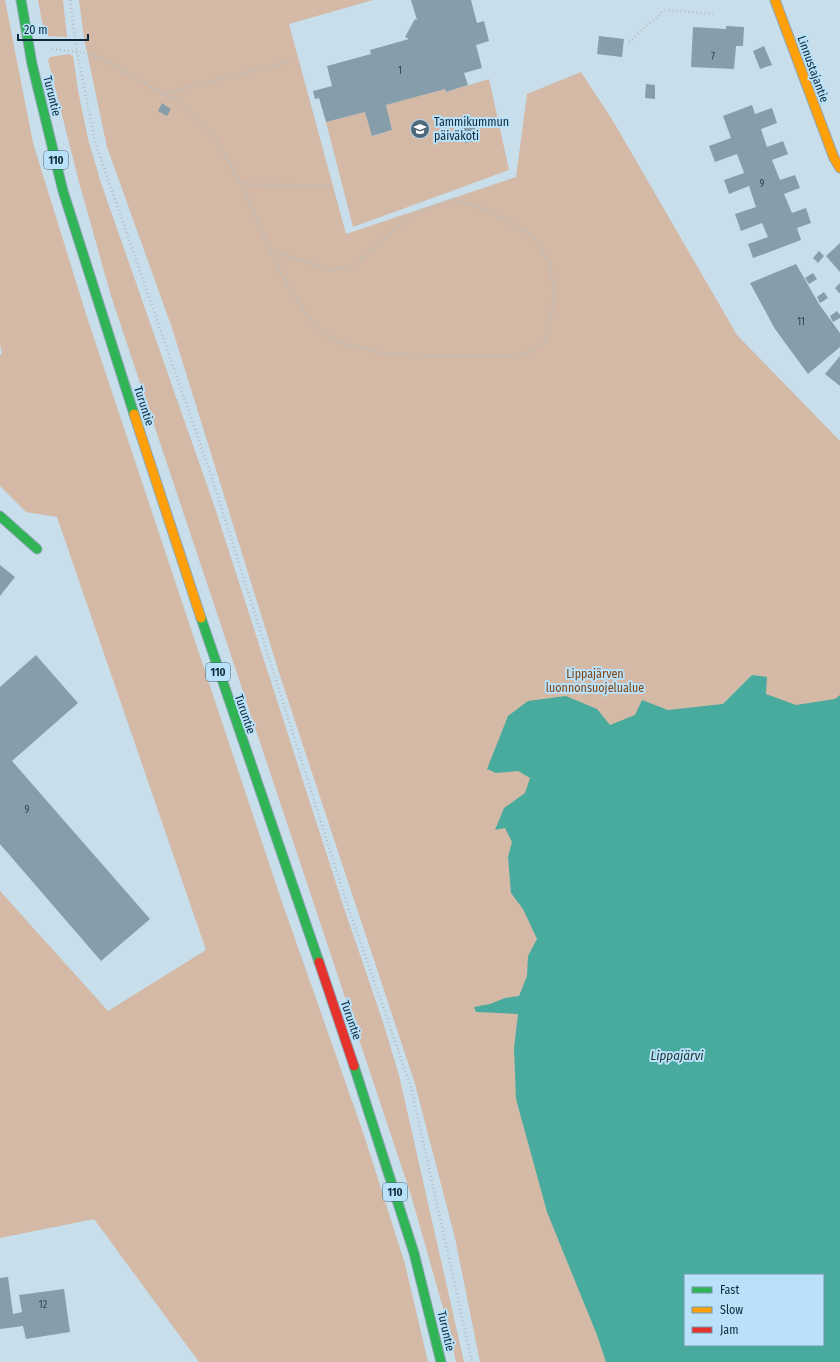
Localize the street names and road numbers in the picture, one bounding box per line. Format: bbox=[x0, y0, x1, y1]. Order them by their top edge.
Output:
street label: Linnustajantie bbox=[794, 34, 832, 104]
street label: Turuntie bbox=[40, 74, 64, 118]
road number: 110 bbox=[44, 151, 68, 169]
street label: Turuntie bbox=[131, 384, 157, 428]
road number: 110 bbox=[206, 663, 230, 681]
street label: Turuntie bbox=[232, 692, 258, 736]
street label: Turuntie bbox=[338, 998, 364, 1042]
road number: 110 bbox=[383, 1183, 407, 1201]
street label: Turuntie bbox=[435, 1309, 457, 1353]

